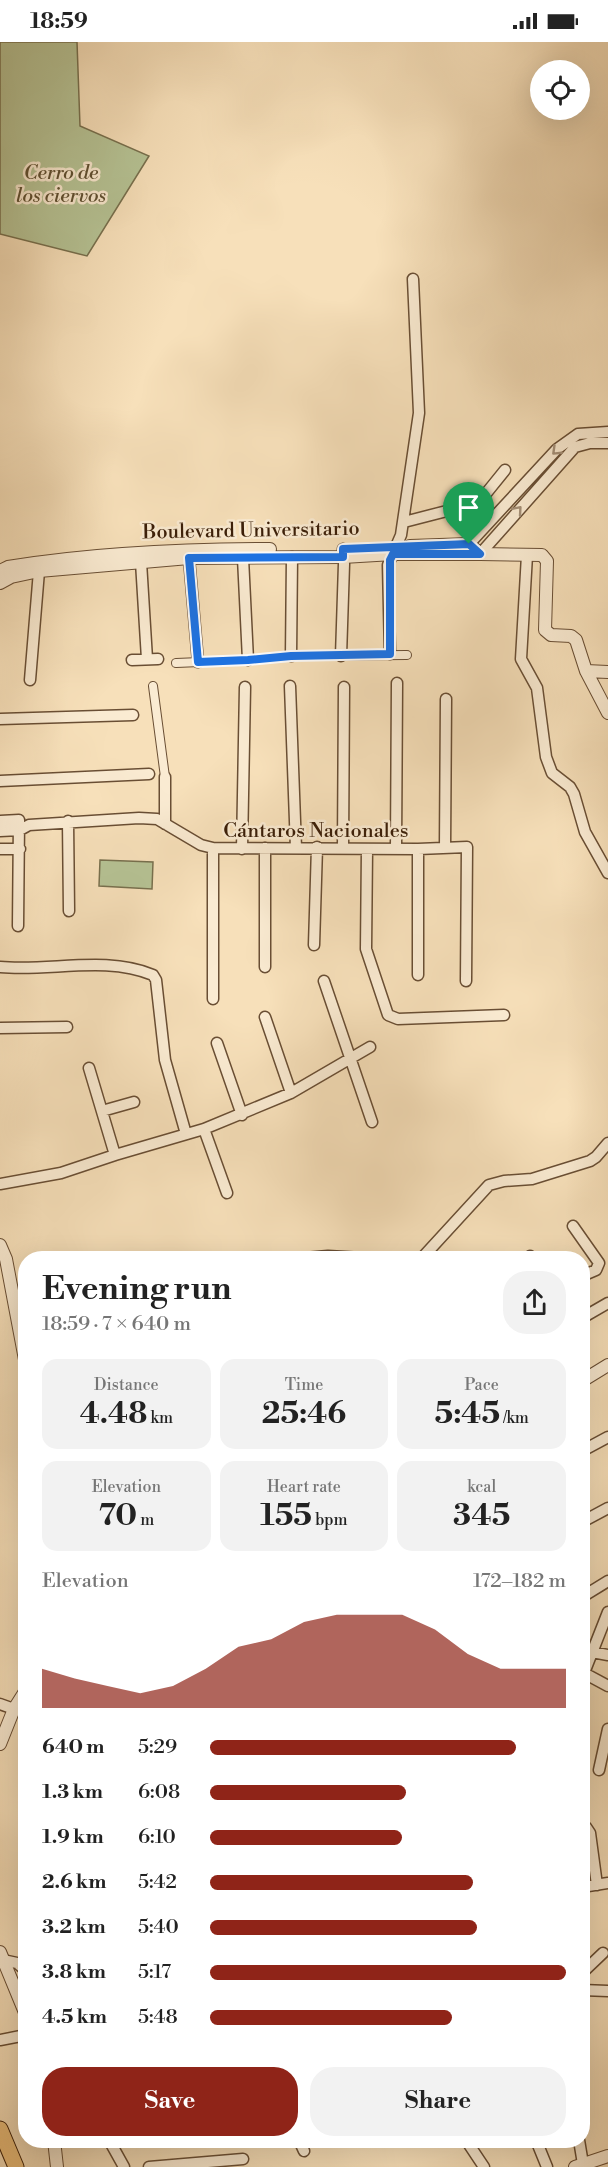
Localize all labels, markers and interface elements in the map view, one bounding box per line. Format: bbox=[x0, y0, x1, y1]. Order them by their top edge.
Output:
text: 18:59 bbox=[30, 8, 88, 35]
map controls bbox=[530, 60, 590, 120]
button: locate bbox=[530, 60, 590, 120]
park label: Cerro de los ciervos bbox=[16, 161, 107, 209]
one-way arrow bbox=[552, 443, 563, 454]
pin bbox=[443, 482, 494, 544]
icon: arrive bbox=[452, 491, 485, 524]
one-way arrow bbox=[511, 506, 522, 517]
street label: Boulevard Universitario bbox=[141, 517, 360, 545]
street label: Cántaros Nacionales bbox=[223, 819, 409, 844]
text: Evening run bbox=[42, 1269, 231, 1310]
button: share bbox=[503, 1271, 566, 1334]
text: 18:59 · 7 × 640 m bbox=[42, 1312, 191, 1337]
text: Distance bbox=[94, 1375, 159, 1395]
text: Time bbox=[285, 1375, 323, 1395]
text: Pace bbox=[464, 1375, 499, 1395]
text: 4.48 bbox=[80, 1395, 147, 1433]
text: 25:46 bbox=[262, 1395, 346, 1433]
text: 5:45 bbox=[435, 1395, 500, 1433]
text: km bbox=[147, 1408, 173, 1428]
text: /km bbox=[500, 1408, 529, 1428]
text: Elevation bbox=[92, 1477, 161, 1497]
text: Heart rate bbox=[267, 1477, 341, 1497]
text: kcal bbox=[467, 1477, 496, 1497]
text: 70 bbox=[98, 1497, 137, 1535]
text: 155 bbox=[260, 1497, 312, 1535]
text: 345 bbox=[453, 1497, 510, 1535]
text: m bbox=[137, 1510, 154, 1530]
text: bpm bbox=[312, 1510, 348, 1530]
text: Elevation bbox=[42, 1569, 129, 1594]
text: 172–182 m bbox=[473, 1569, 566, 1594]
text: 640 m bbox=[42, 1735, 104, 1760]
text: 5:29 bbox=[138, 1735, 177, 1760]
text: 1.3 km bbox=[42, 1780, 103, 1805]
text: 6:08 bbox=[138, 1780, 180, 1805]
text: 1.9 km bbox=[42, 1825, 104, 1850]
text: 6:10 bbox=[138, 1825, 176, 1850]
text: 2.6 km bbox=[42, 1870, 106, 1895]
text: 5:42 bbox=[138, 1870, 177, 1895]
text: 3.2 km bbox=[42, 1915, 106, 1940]
text: 5:40 bbox=[138, 1915, 179, 1940]
text: 3.8 km bbox=[42, 1960, 106, 1985]
text: 5:17 bbox=[138, 1960, 171, 1985]
text: 4.5 km bbox=[42, 2005, 107, 2030]
text: 5:48 bbox=[138, 2005, 178, 2030]
button: Save bbox=[42, 2067, 298, 2136]
button: Share bbox=[310, 2067, 566, 2136]

